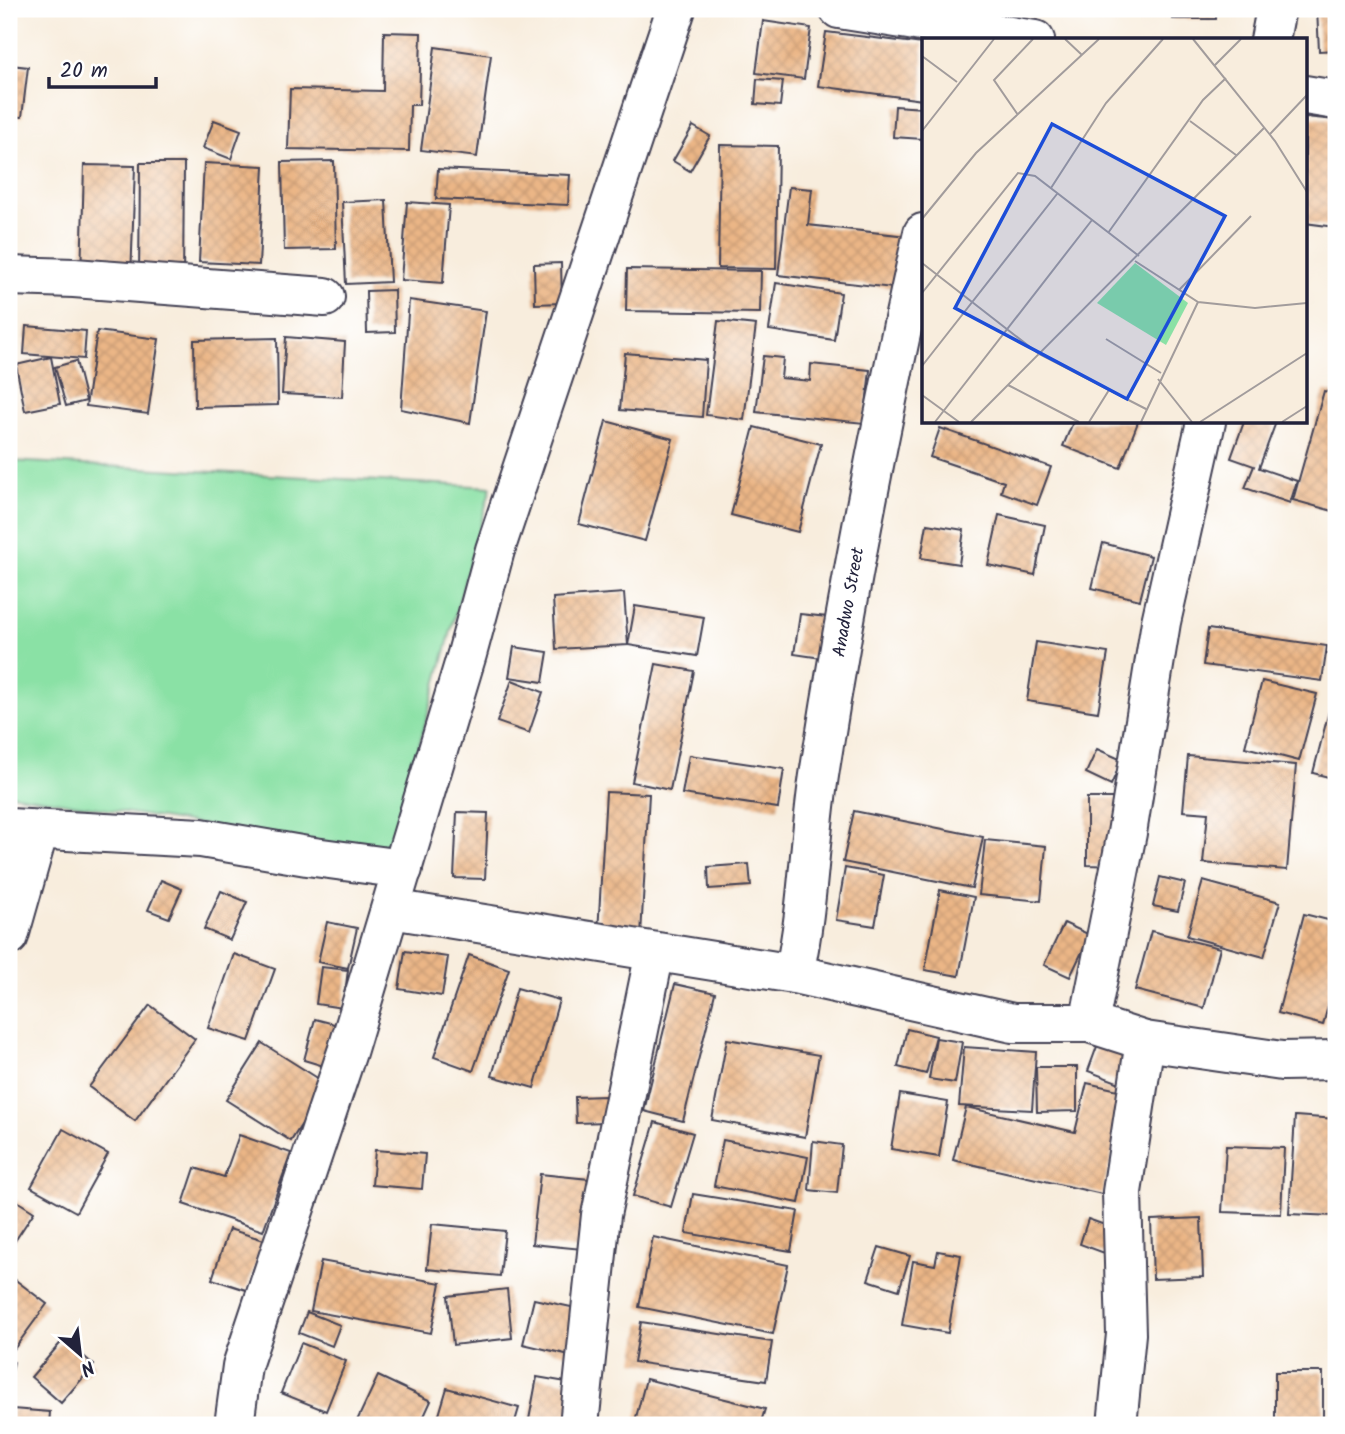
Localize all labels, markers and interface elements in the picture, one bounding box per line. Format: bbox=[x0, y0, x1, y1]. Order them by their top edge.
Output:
inset map bbox=[922, 38, 1306, 424]
scale bar bbox=[49, 46, 156, 90]
text: 20 m bbox=[60, 55, 108, 88]
street label: Anadwo Street bbox=[826, 544, 874, 659]
north arrow bbox=[46, 1318, 116, 1388]
text: N bbox=[75, 1351, 99, 1383]

